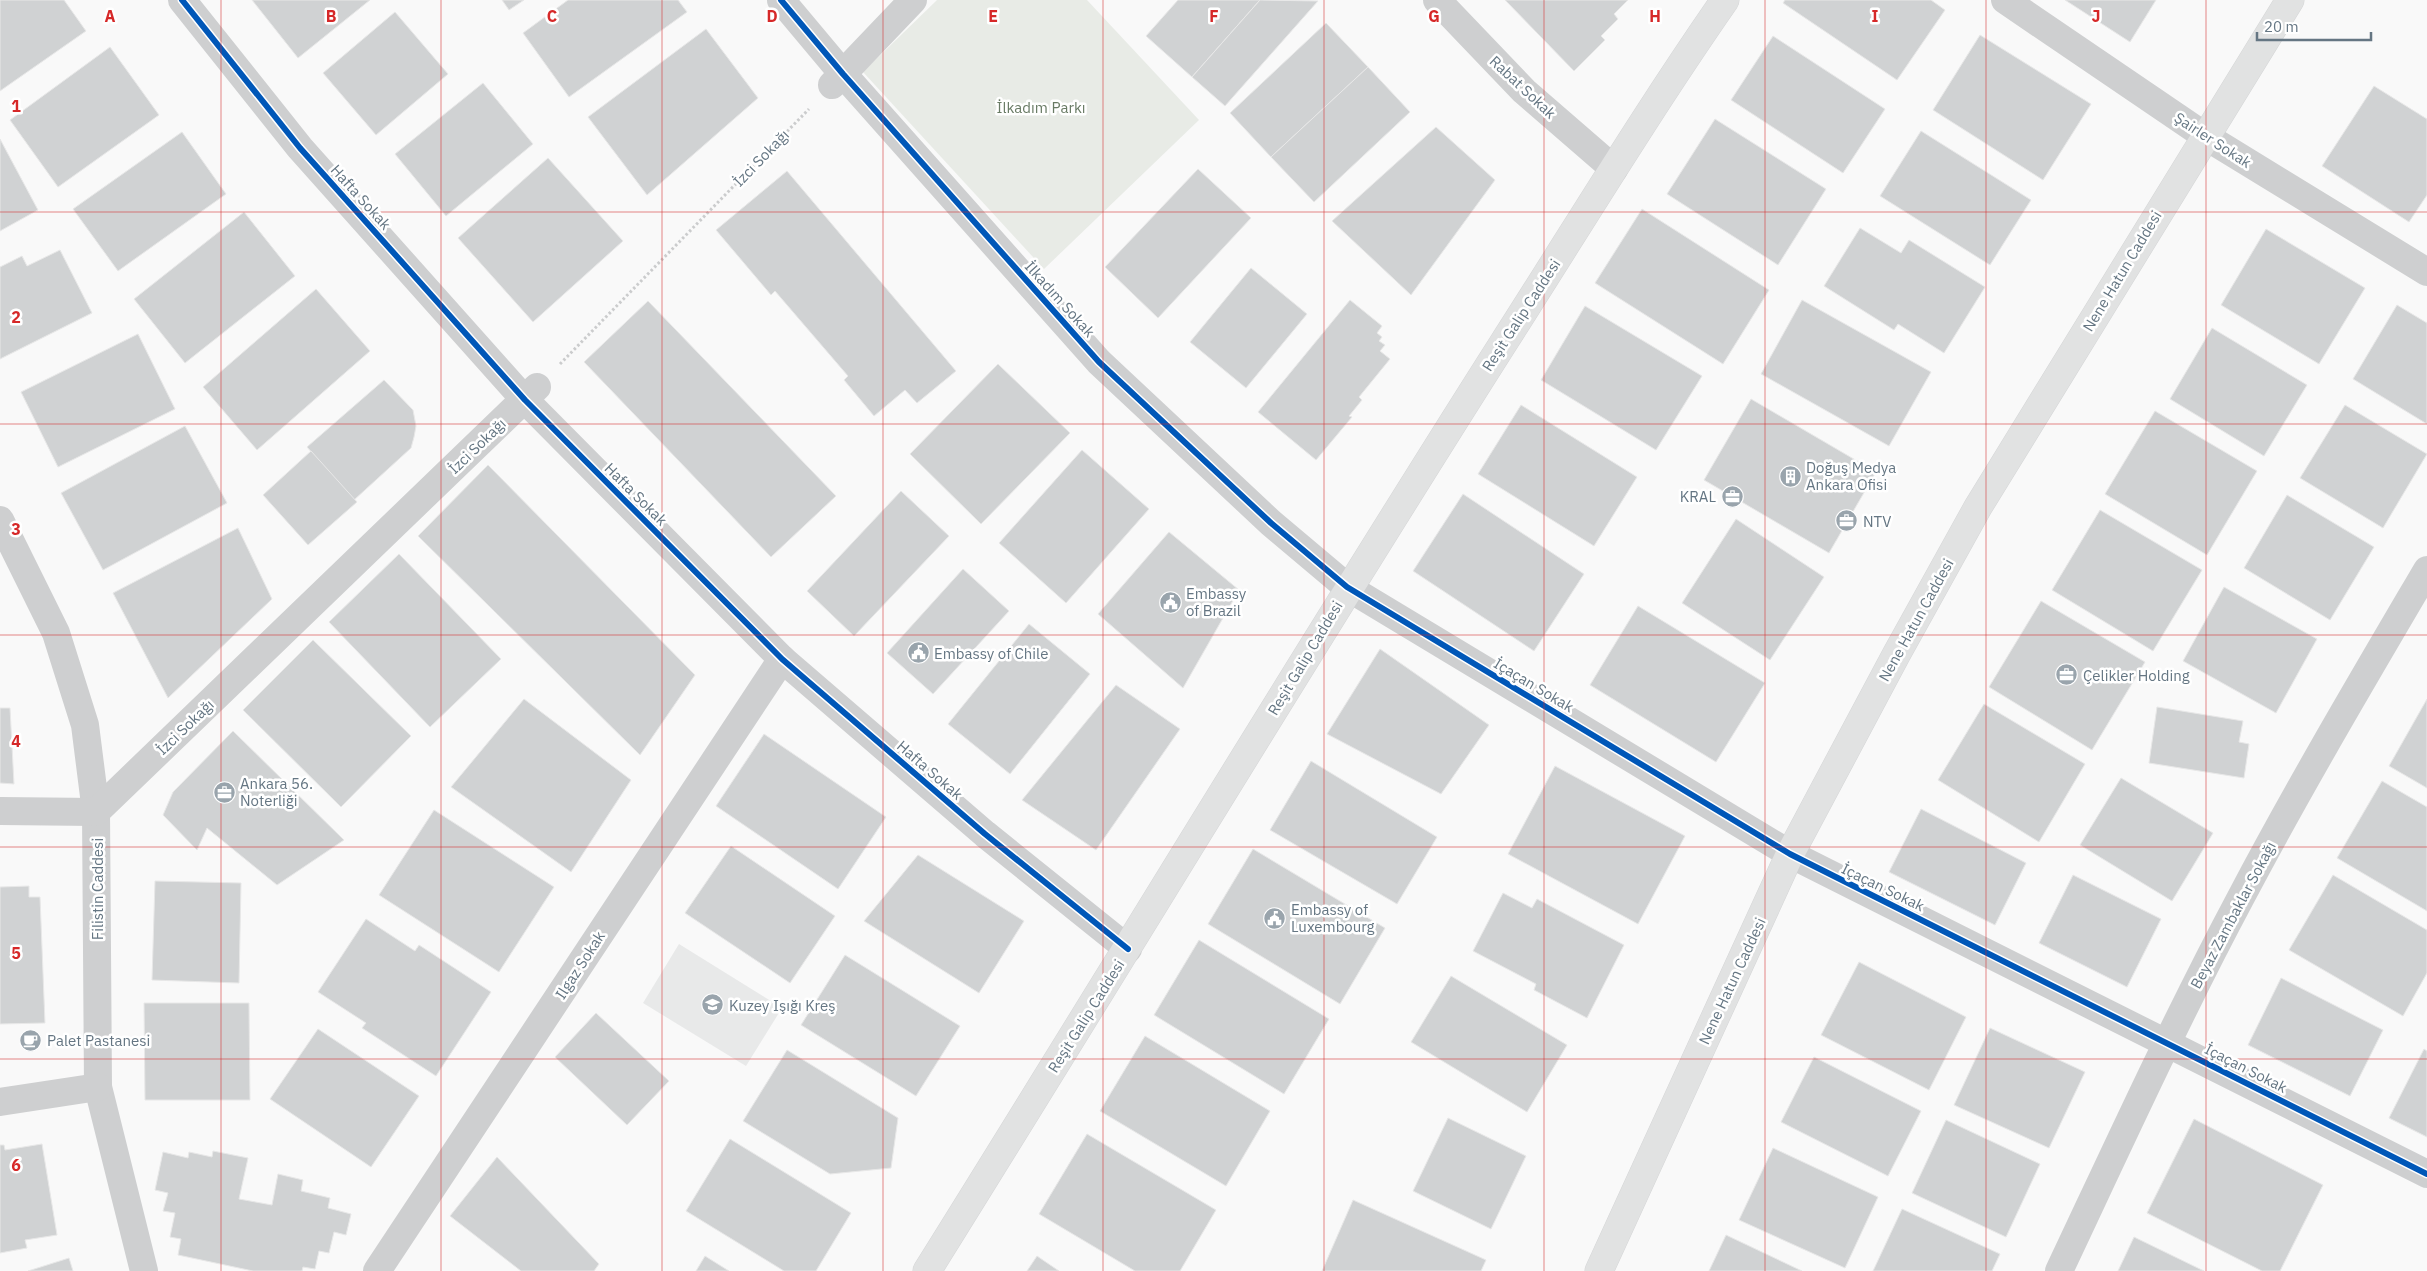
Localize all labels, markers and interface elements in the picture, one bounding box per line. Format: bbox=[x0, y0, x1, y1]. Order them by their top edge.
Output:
text: A bbox=[105, 6, 116, 26]
text: B bbox=[326, 6, 337, 26]
text: C bbox=[547, 6, 557, 26]
text: D bbox=[766, 6, 778, 26]
text: E bbox=[988, 6, 998, 26]
text: F bbox=[1209, 6, 1219, 26]
text: G bbox=[1428, 6, 1440, 26]
text: H bbox=[1649, 6, 1661, 26]
text: I bbox=[1872, 6, 1879, 26]
text: J bbox=[2092, 6, 2100, 26]
scale bar bbox=[2257, 10, 2371, 42]
text: 20 m bbox=[2264, 17, 2299, 36]
street label: Rabat Sokak bbox=[1486, 51, 1560, 123]
text: 1 bbox=[11, 96, 21, 116]
park label: İlkadım Parkı bbox=[996, 98, 1086, 117]
street label: Şairler Sokak bbox=[2171, 108, 2255, 172]
street label: İzci Sokağı bbox=[729, 125, 793, 191]
street label: Hafta Sokak bbox=[327, 160, 395, 234]
street label: Nene Hatun Caddesi bbox=[2078, 207, 2166, 335]
street label: Reşit Galip Caddesi bbox=[1478, 255, 1564, 375]
street label: İlkadım Sokak bbox=[1021, 257, 1099, 341]
text: 2 bbox=[11, 307, 21, 327]
street label: İzci Sokağı bbox=[444, 414, 510, 478]
place label: Doğuş Medya Ankara Ofisi bbox=[1806, 458, 1896, 494]
street label: Hafta Sokak bbox=[601, 459, 671, 529]
building icon: Doğuş Medya Ankara Ofisi bbox=[1778, 464, 1802, 488]
office icon: KRAL bbox=[1720, 484, 1744, 508]
place label: KRAL bbox=[1680, 487, 1716, 506]
office icon: NTV bbox=[1835, 509, 1859, 533]
place label: NTV bbox=[1863, 512, 1891, 531]
text: 3 bbox=[11, 519, 21, 539]
street label: Nene Hatun Caddesi bbox=[1874, 555, 1958, 685]
place label: Embassy of Brazil bbox=[1186, 584, 1247, 620]
public building icon: Embassy of Brazil bbox=[1158, 590, 1182, 614]
street label: Reşit Galip Caddesi bbox=[1263, 597, 1347, 719]
public building icon: Embassy of Chile bbox=[906, 641, 930, 665]
place label: Embassy of Chile bbox=[934, 644, 1048, 663]
street label: İçaçan Sokak bbox=[1491, 654, 1578, 716]
office icon: Çelikler Holding bbox=[2055, 663, 2079, 687]
place label: Çelikler Holding bbox=[2083, 666, 2190, 685]
street label: İzci Sokağı bbox=[152, 695, 218, 759]
text: 4 bbox=[11, 731, 21, 751]
street label: Hafta Sokak bbox=[893, 736, 967, 804]
place label: Ankara 56. Noterliği bbox=[240, 774, 313, 810]
office icon: Ankara 56. Noterliği bbox=[212, 780, 236, 804]
street label: Filistin Caddesi bbox=[88, 838, 107, 940]
street label: Beyaz Zambaklar Sokağı bbox=[2186, 838, 2280, 992]
street label: İçaçan Sokak bbox=[1838, 859, 1928, 915]
place label: Embassy of Luxembourg bbox=[1291, 900, 1374, 936]
public building icon: Embassy of Luxembourg bbox=[1263, 906, 1287, 930]
street label: Nene Hatun Caddesi bbox=[1694, 915, 1770, 1047]
street label: Ilgaz Sokak bbox=[551, 927, 609, 1003]
text: 5 bbox=[11, 943, 21, 963]
street label: Reşit Galip Caddesi bbox=[1043, 956, 1129, 1076]
school or university icon: Kuzey Işığı Kreş bbox=[701, 993, 725, 1017]
place label: Kuzey Işığı Kreş bbox=[729, 996, 836, 1015]
cafe icon: Palet Pastanesi bbox=[19, 1028, 43, 1052]
place label: Palet Pastanesi bbox=[47, 1031, 150, 1050]
street label: İçaçan Sokak bbox=[2202, 1039, 2290, 1097]
text: 6 bbox=[11, 1155, 21, 1175]

